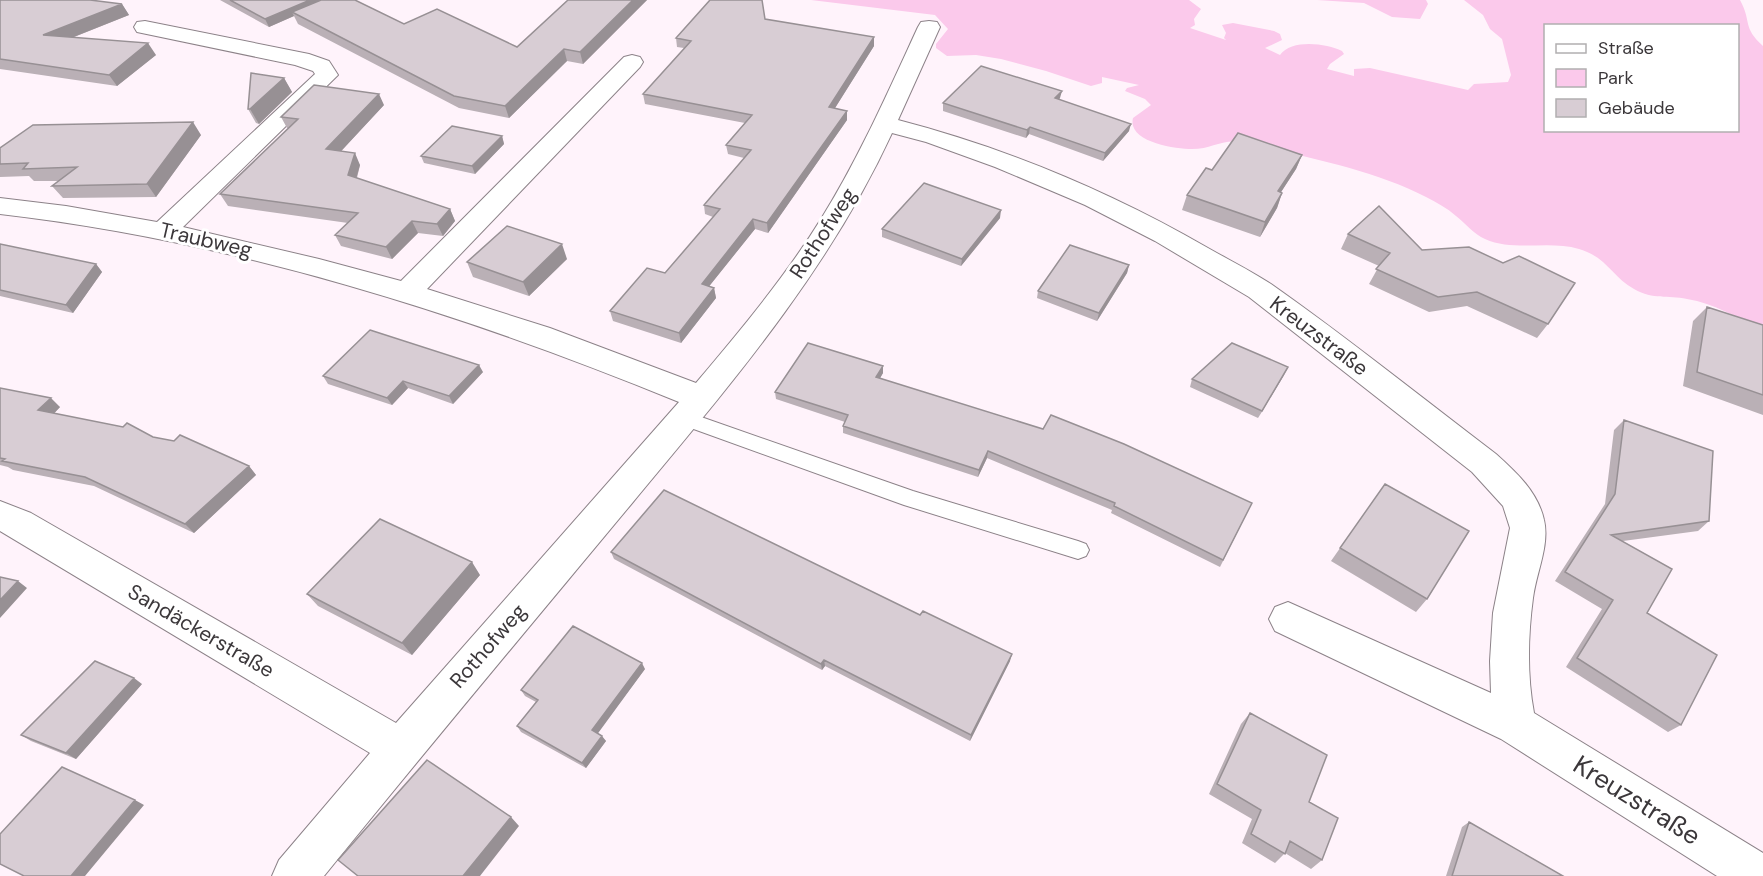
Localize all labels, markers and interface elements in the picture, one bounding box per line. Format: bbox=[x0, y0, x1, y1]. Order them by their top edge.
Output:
legend bbox=[1544, 24, 1739, 132]
text: Straße bbox=[1598, 36, 1654, 60]
text: Park bbox=[1598, 66, 1634, 90]
text: Gebäude bbox=[1598, 96, 1675, 120]
street label: Rothofweg bbox=[783, 182, 863, 284]
street label: Traubweg bbox=[157, 216, 255, 264]
street label: Kreuzstraße bbox=[1264, 290, 1374, 382]
street label: Sandäckerstraße bbox=[123, 578, 279, 684]
street label: Rothofweg bbox=[444, 598, 533, 694]
street label: Kreuzstraße bbox=[1567, 747, 1707, 853]

